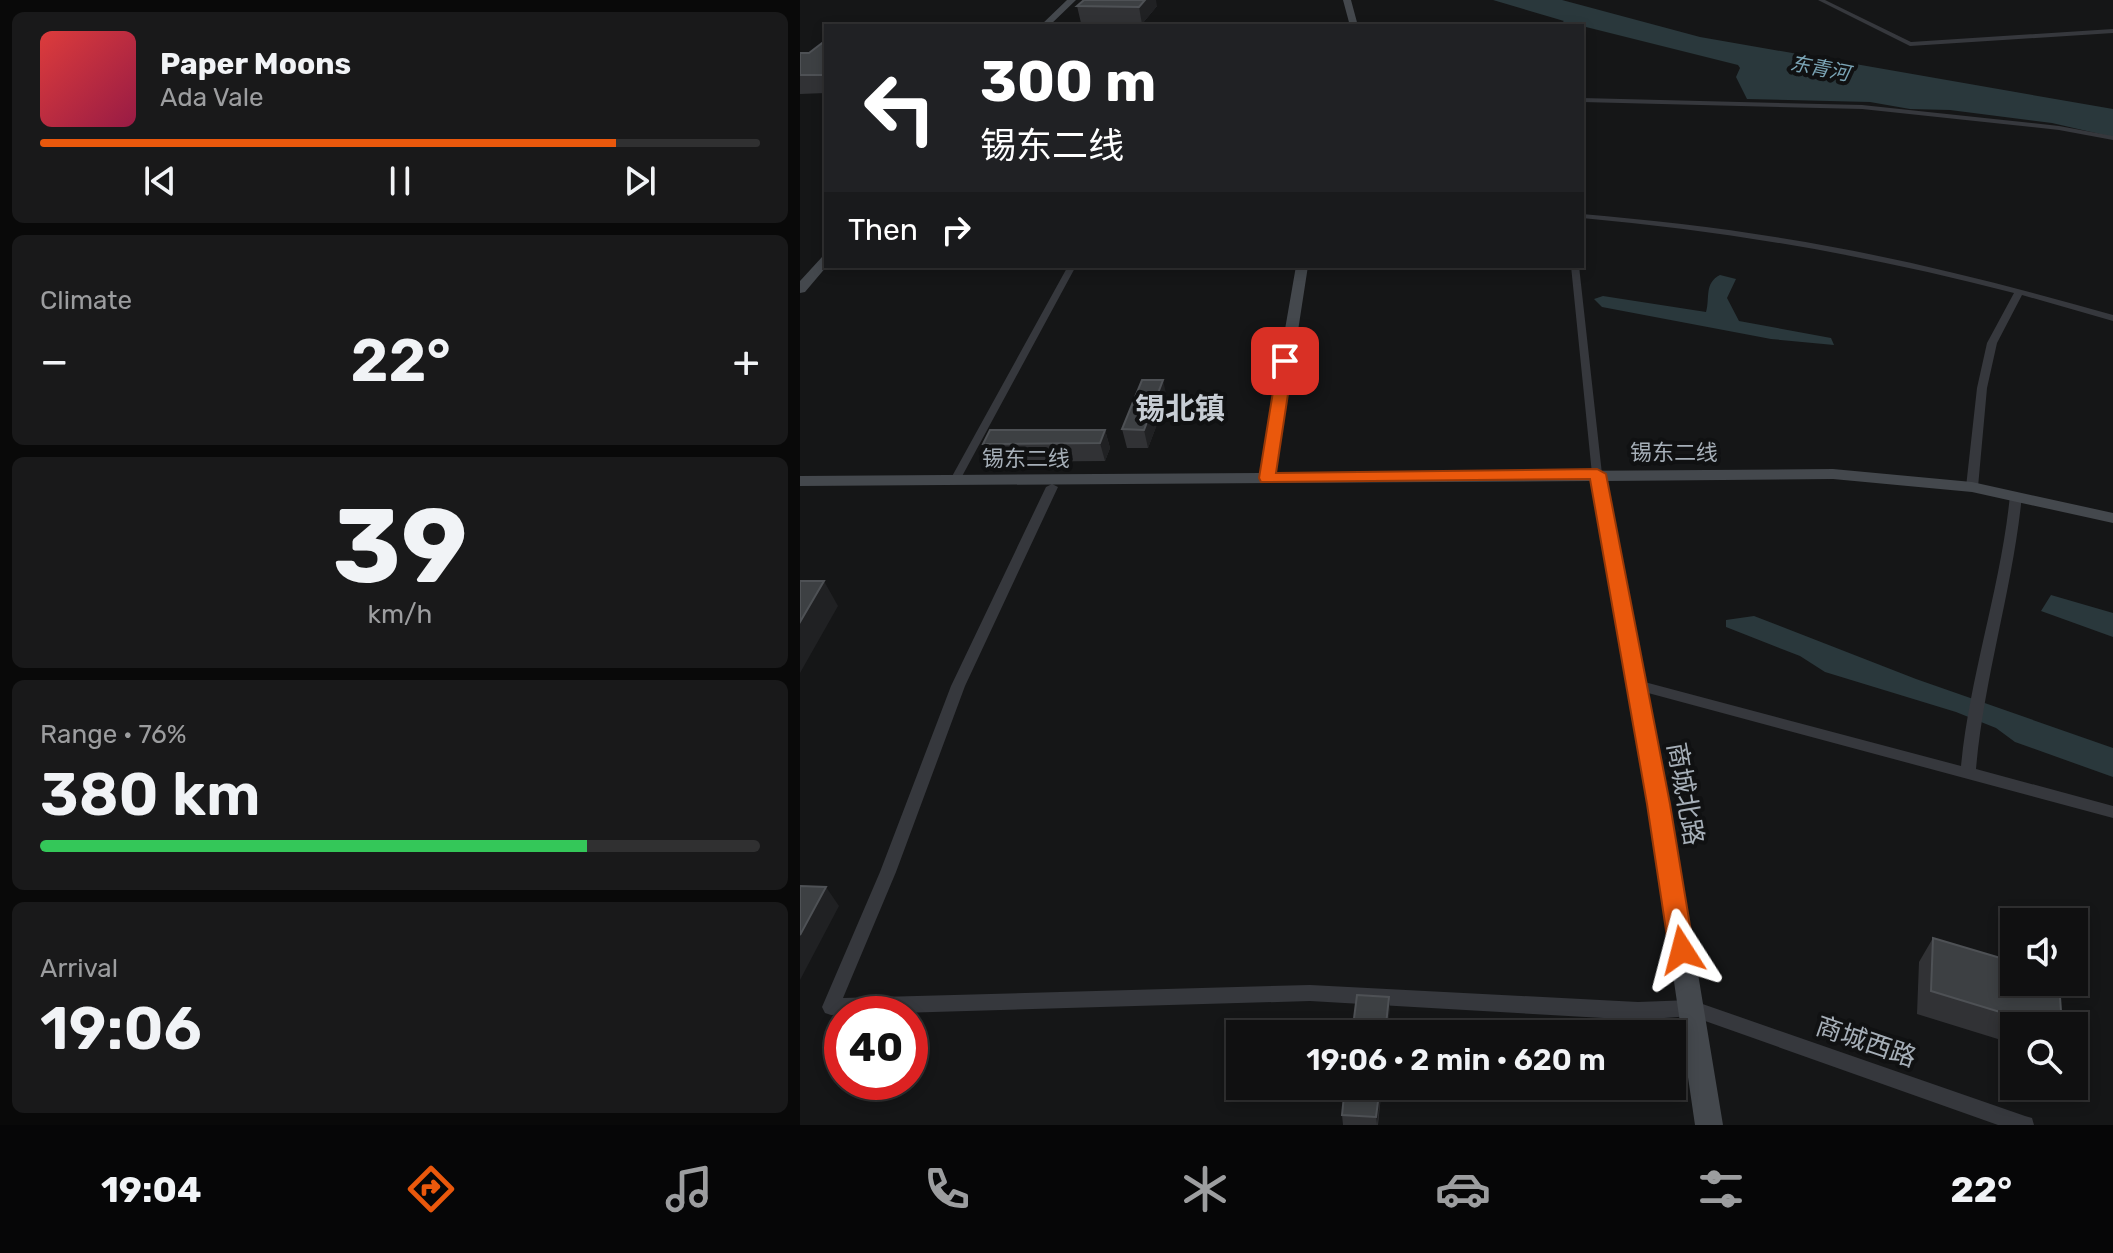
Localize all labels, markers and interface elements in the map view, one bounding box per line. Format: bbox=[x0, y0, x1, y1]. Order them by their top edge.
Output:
text: Paper Moons bbox=[160, 46, 351, 82]
text: 300 m bbox=[980, 49, 1156, 115]
water label: 东青河 bbox=[1788, 50, 1856, 86]
icon: left bbox=[848, 56, 952, 160]
text: Ada Vale bbox=[160, 82, 264, 113]
text: 锡东二线 bbox=[980, 124, 1124, 167]
icon: previous bbox=[138, 159, 182, 203]
icon: pause bbox=[378, 159, 422, 203]
icon: next bbox=[618, 159, 662, 203]
icon: right bbox=[934, 208, 978, 252]
text: Then bbox=[848, 212, 918, 248]
text: Climate bbox=[40, 285, 132, 316]
text: 22° bbox=[350, 325, 451, 396]
pin bbox=[1251, 327, 1319, 395]
text: − bbox=[40, 335, 69, 387]
text: + bbox=[733, 335, 760, 387]
icon: arrive bbox=[1263, 339, 1307, 383]
district label: 锡北镇 bbox=[1135, 391, 1225, 427]
street label: 锡东二线 bbox=[1630, 439, 1718, 466]
street label: 锡东二线 bbox=[982, 445, 1070, 472]
text: 39 bbox=[332, 485, 468, 608]
text: km/h bbox=[368, 599, 432, 630]
text: Range · 76% bbox=[40, 719, 187, 750]
street label: 商城北路 bbox=[1661, 740, 1709, 848]
text: 380 km bbox=[40, 759, 261, 830]
position arrow bbox=[1640, 908, 1724, 992]
map controls bbox=[2000, 908, 2088, 1100]
button: sound bbox=[2000, 908, 2088, 996]
text: Arrival bbox=[40, 953, 118, 984]
text: 19:06 bbox=[40, 993, 202, 1064]
speed limit sign: 40 bbox=[824, 996, 928, 1100]
street label: 商城西路 bbox=[1812, 1010, 1920, 1074]
button: search bbox=[2000, 1012, 2088, 1100]
text: 19:06 · 2 min · 620 m bbox=[1306, 1042, 1606, 1078]
icon: directions bbox=[403, 1161, 459, 1217]
icon: music bbox=[661, 1161, 717, 1217]
icon: phone bbox=[919, 1161, 975, 1217]
icon: climate bbox=[1177, 1161, 1233, 1217]
icon: car bbox=[1435, 1161, 1491, 1217]
icon: filters bbox=[1693, 1161, 1749, 1217]
text: 19:04 bbox=[101, 1168, 201, 1211]
text: 22° bbox=[1950, 1168, 2012, 1211]

